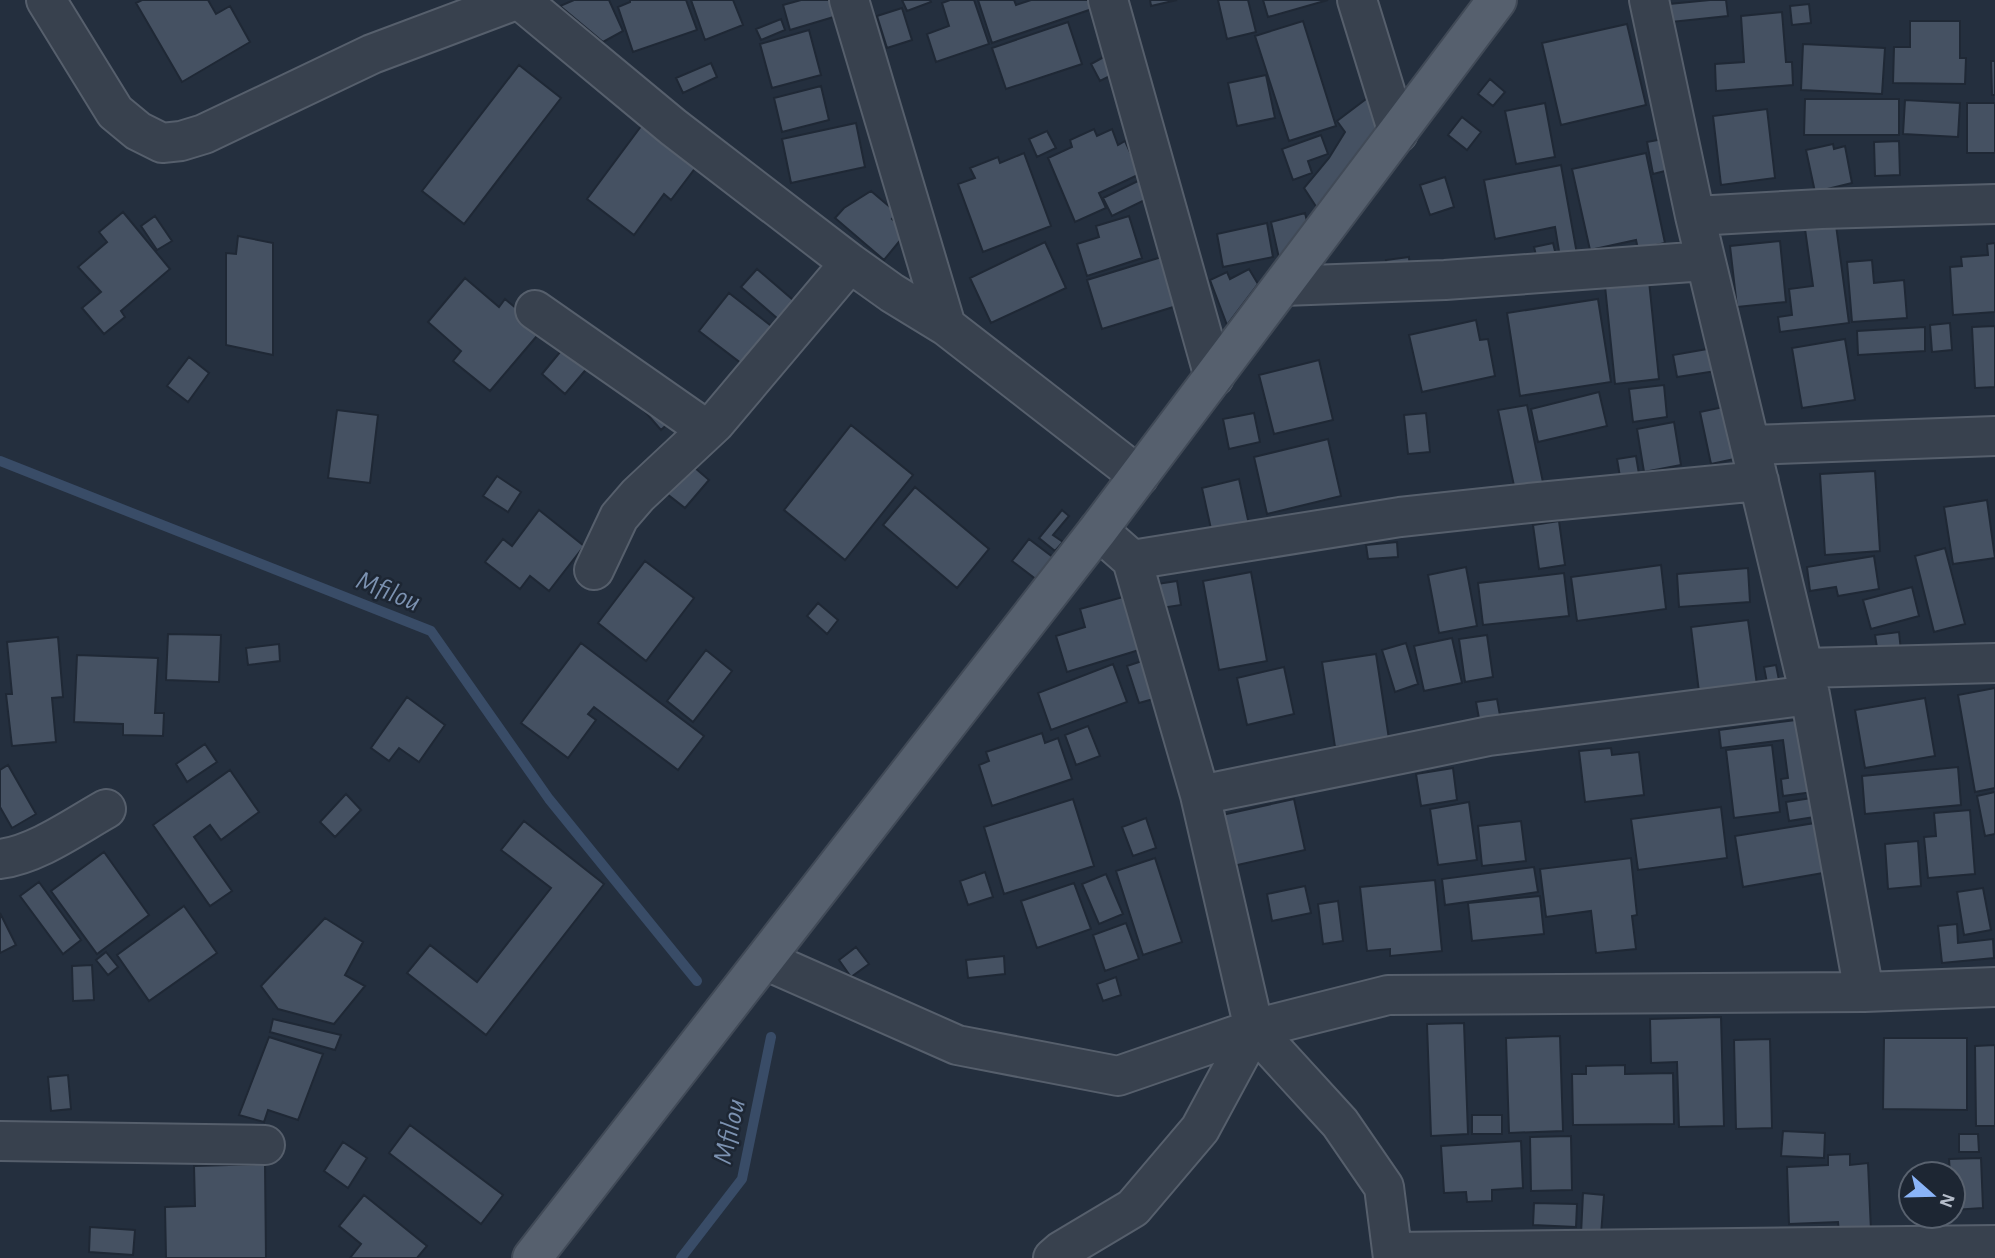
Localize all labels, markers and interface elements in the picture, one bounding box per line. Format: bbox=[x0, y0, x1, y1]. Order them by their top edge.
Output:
water label: Mfilou bbox=[352, 566, 424, 617]
water label: Mfilou bbox=[709, 1096, 751, 1167]
north arrow bbox=[1897, 1160, 1967, 1230]
text: N bbox=[1935, 1191, 1958, 1210]

